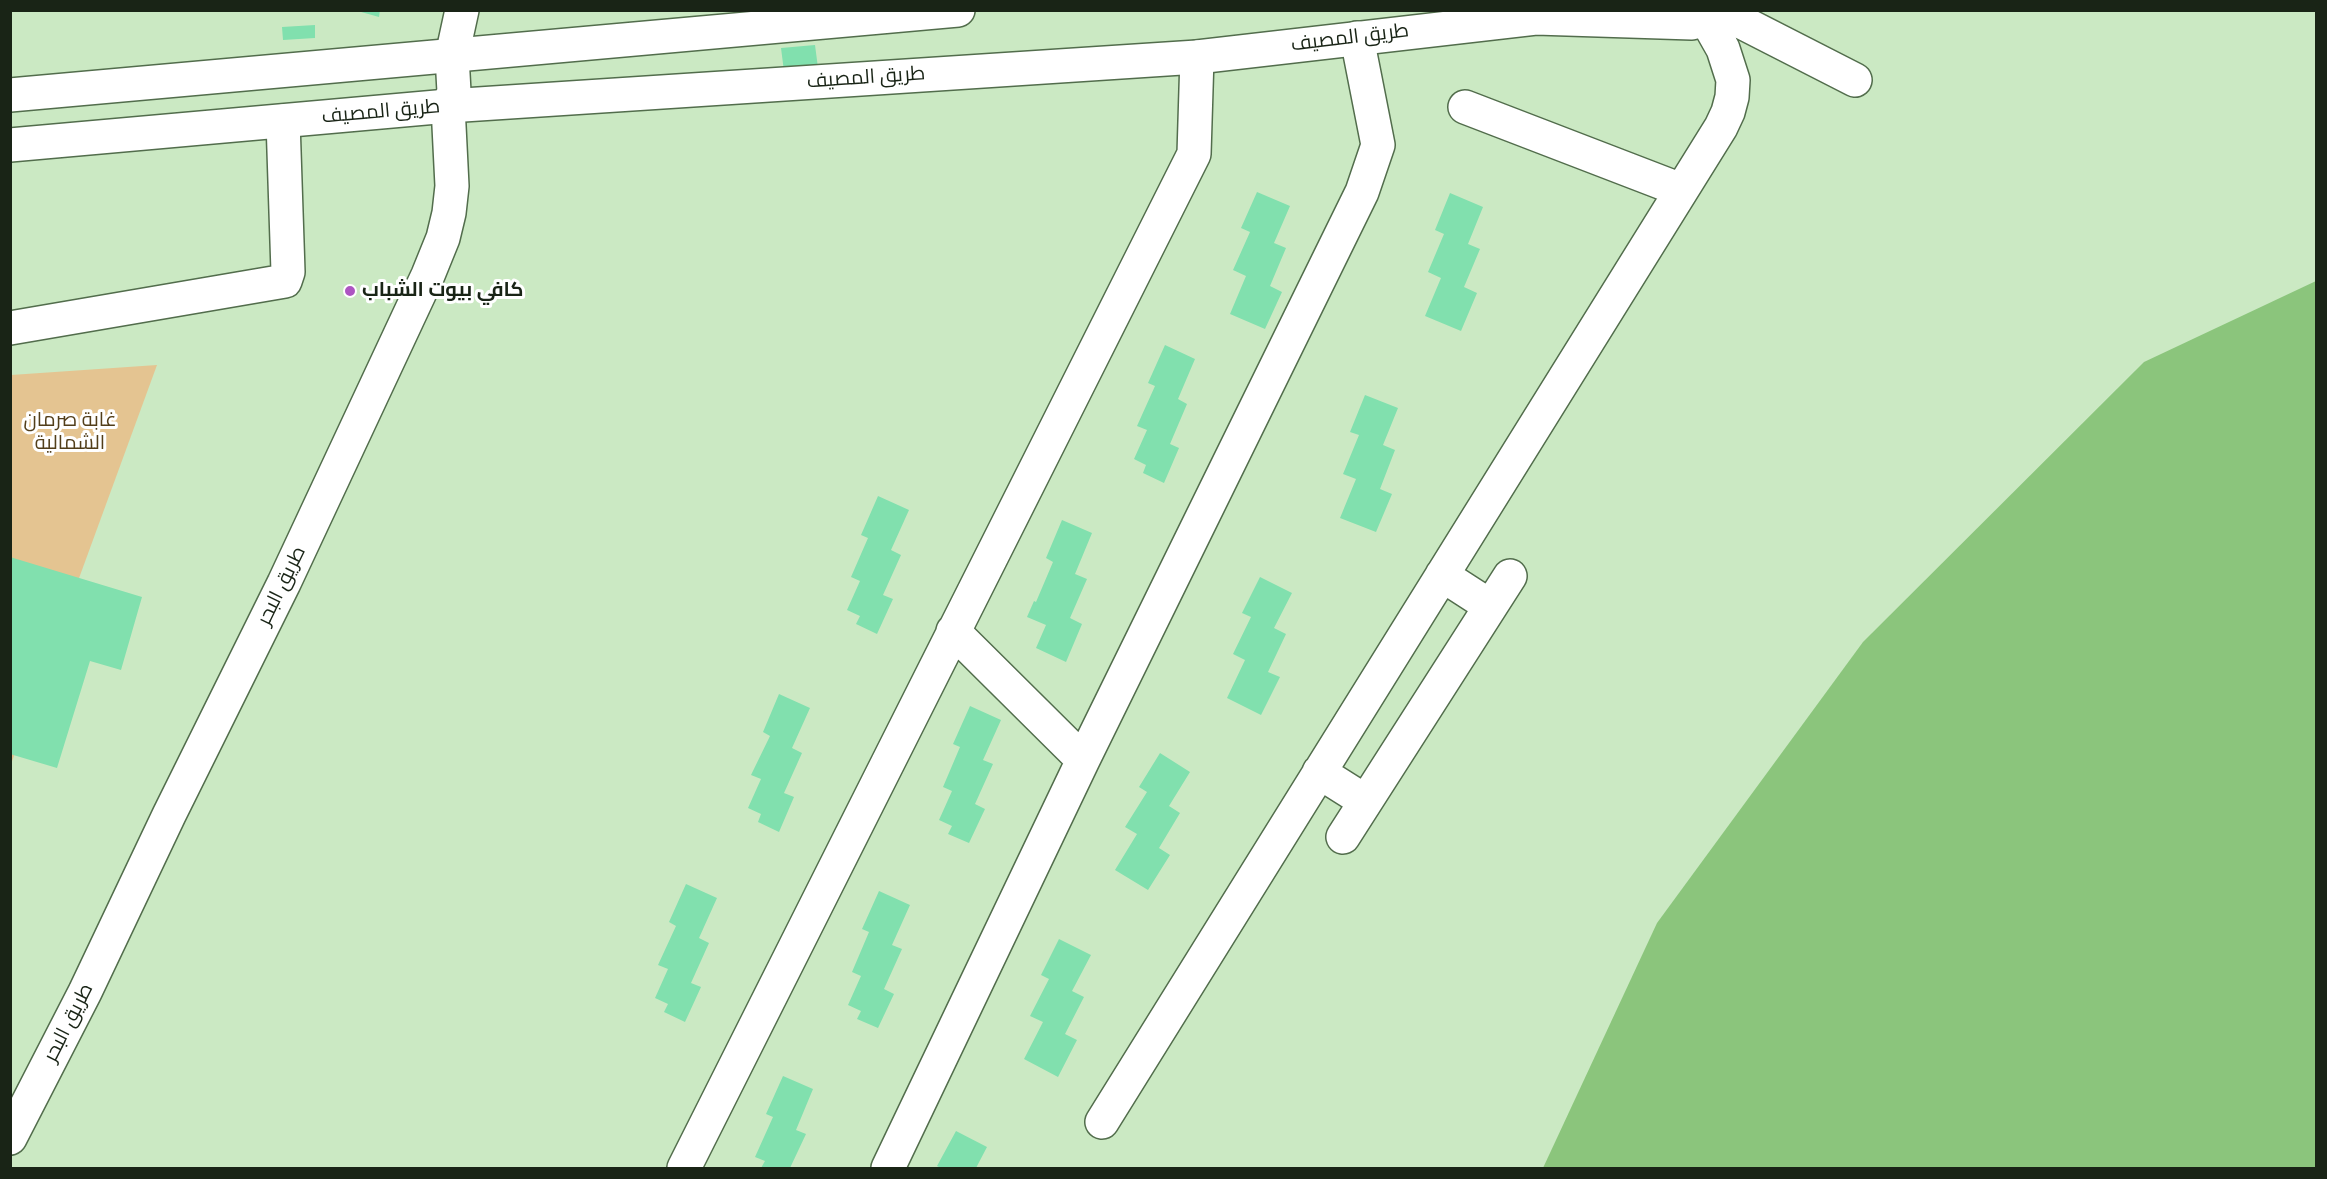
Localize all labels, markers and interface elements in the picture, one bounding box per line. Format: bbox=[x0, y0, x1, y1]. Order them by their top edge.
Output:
street label: طريق المصيف bbox=[1290, 19, 1410, 57]
street label: طريق المصيف bbox=[806, 62, 926, 94]
street label: طريق المصيف bbox=[321, 95, 441, 129]
place label: كافي بيوت الشباب bbox=[362, 279, 524, 303]
marker: كافي بيوت الشباب bbox=[343, 284, 357, 298]
park label: غابة صرمان الشمالية bbox=[24, 409, 116, 456]
street label: طريق البحر bbox=[253, 543, 311, 629]
street label: طريق البحر bbox=[39, 980, 99, 1066]

